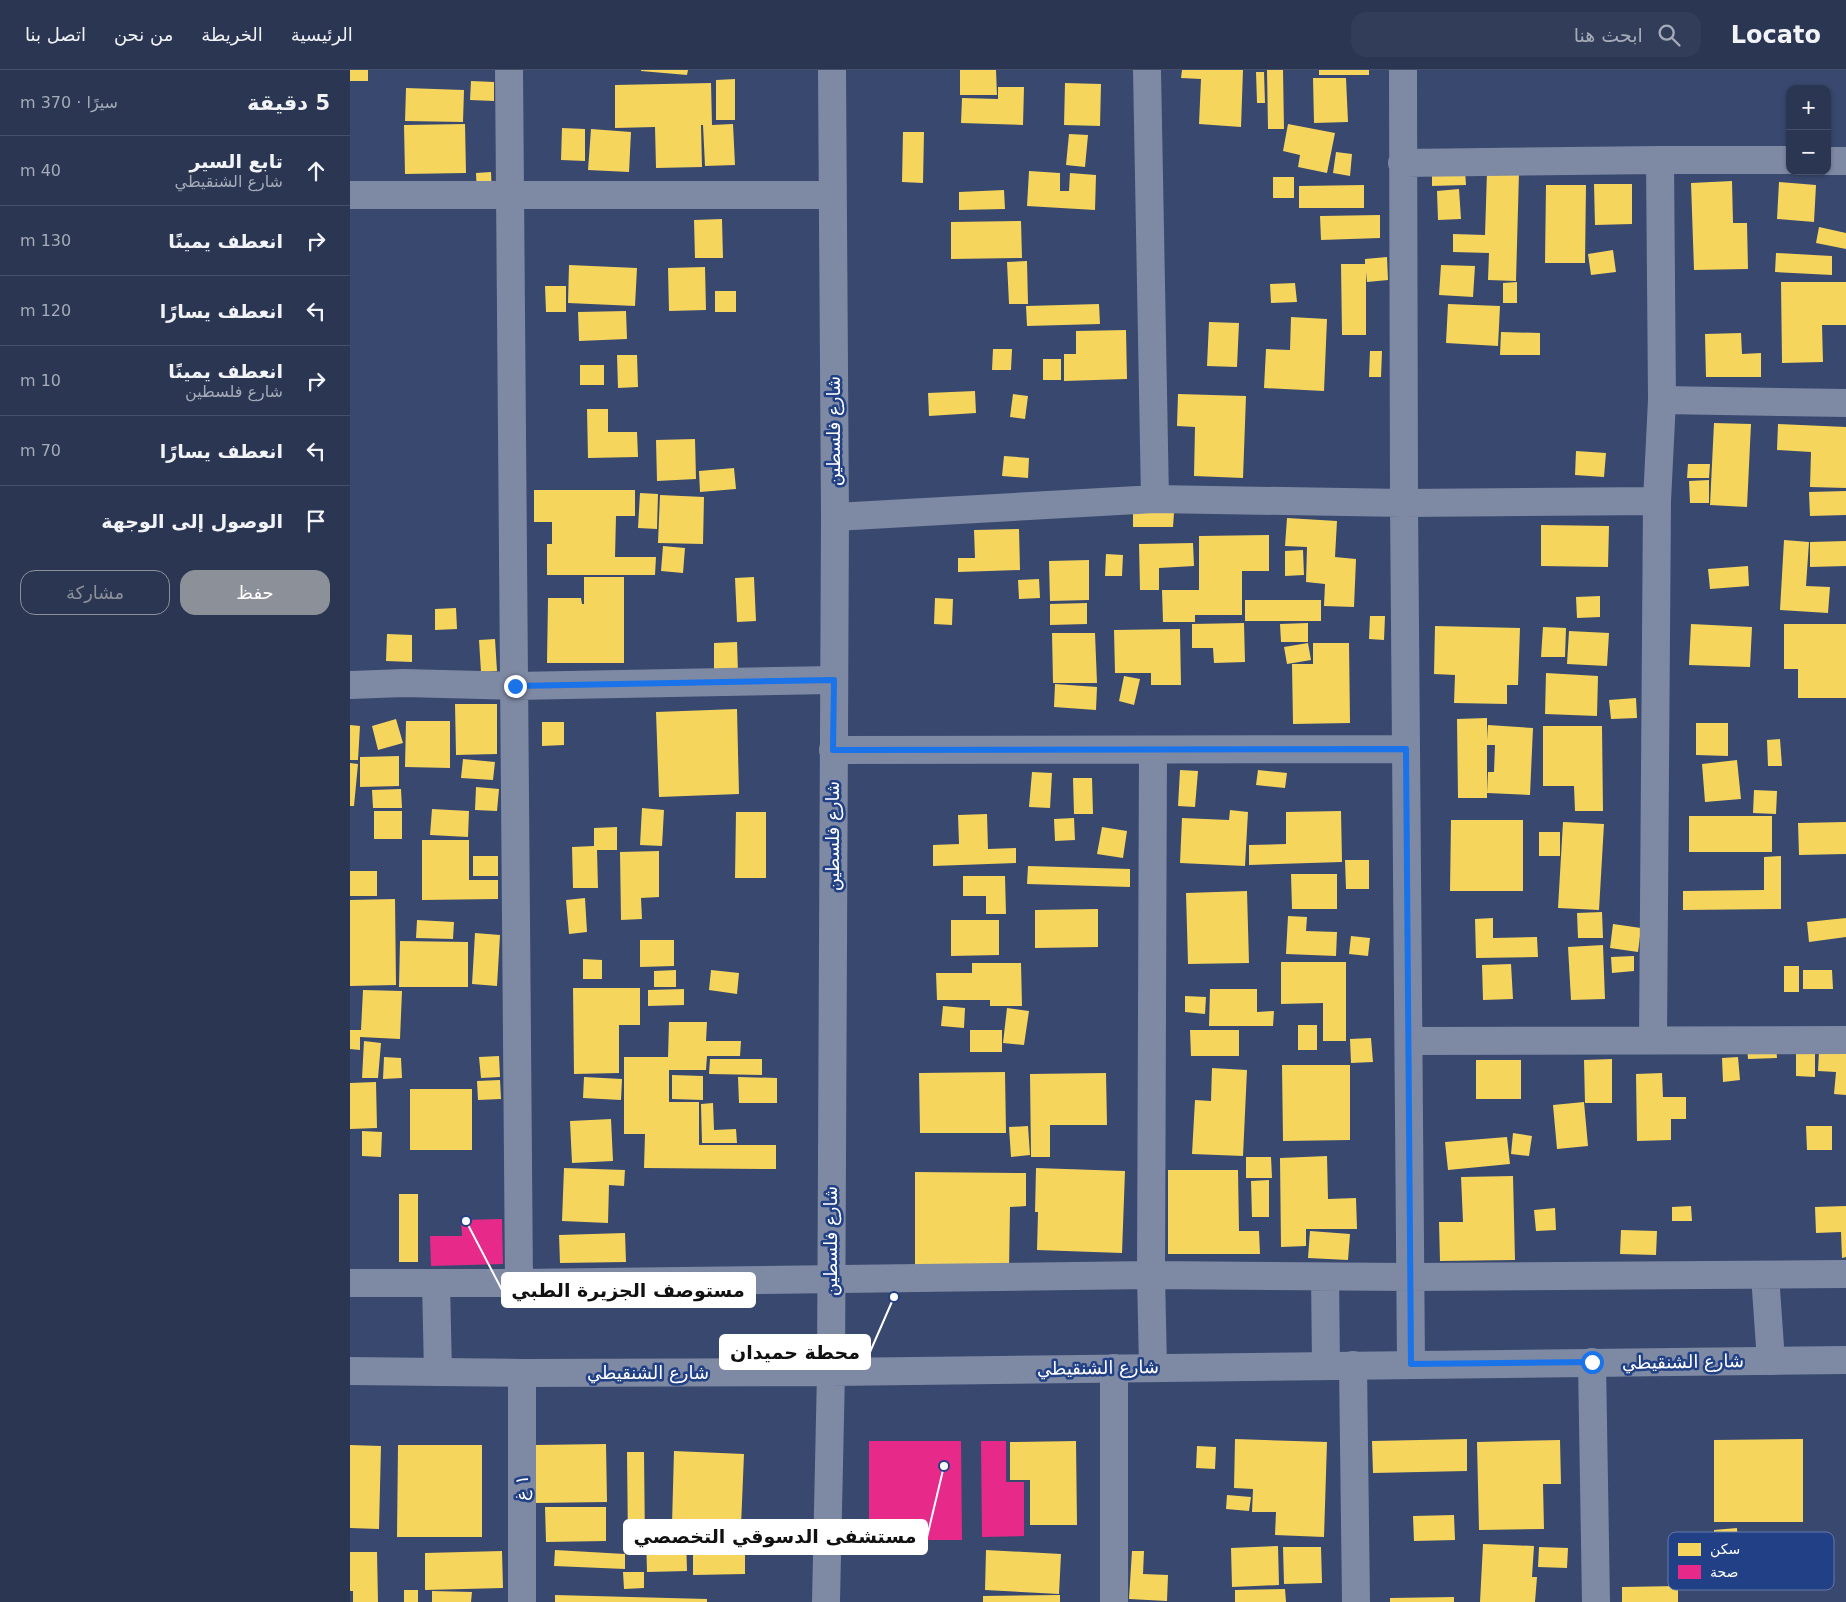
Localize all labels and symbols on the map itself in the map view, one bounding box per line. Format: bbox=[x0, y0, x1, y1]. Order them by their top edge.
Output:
street label: شارع فلسطين bbox=[823, 376, 845, 486]
route end bbox=[504, 675, 527, 698]
street label: شارع فلسطين bbox=[822, 781, 844, 891]
street label: شارع فلسطين bbox=[820, 1186, 842, 1296]
callout: مستوصف الجزيرة الطبي bbox=[502, 1273, 755, 1307]
text: مستوصف الجزيرة الطبي bbox=[511, 1279, 745, 1302]
callout: محطة حميدان bbox=[720, 1335, 870, 1369]
text: محطة حميدان bbox=[730, 1341, 860, 1363]
street label: شارع الشنقيطي bbox=[1622, 1350, 1744, 1374]
route start bbox=[1581, 1351, 1604, 1374]
street label: شارع الشنقيطي bbox=[1037, 1356, 1159, 1380]
street label: شارع الشنقيطي bbox=[587, 1362, 709, 1384]
street label: ١ غ bbox=[511, 1475, 533, 1501]
callout: مستشفى الدسوقي التخصصي bbox=[624, 1520, 927, 1554]
text: مستشفى الدسوقي التخصصي bbox=[634, 1525, 916, 1548]
legend bbox=[1668, 1532, 1834, 1590]
text: سكن bbox=[1710, 1541, 1740, 1558]
text: صحة bbox=[1710, 1564, 1738, 1580]

